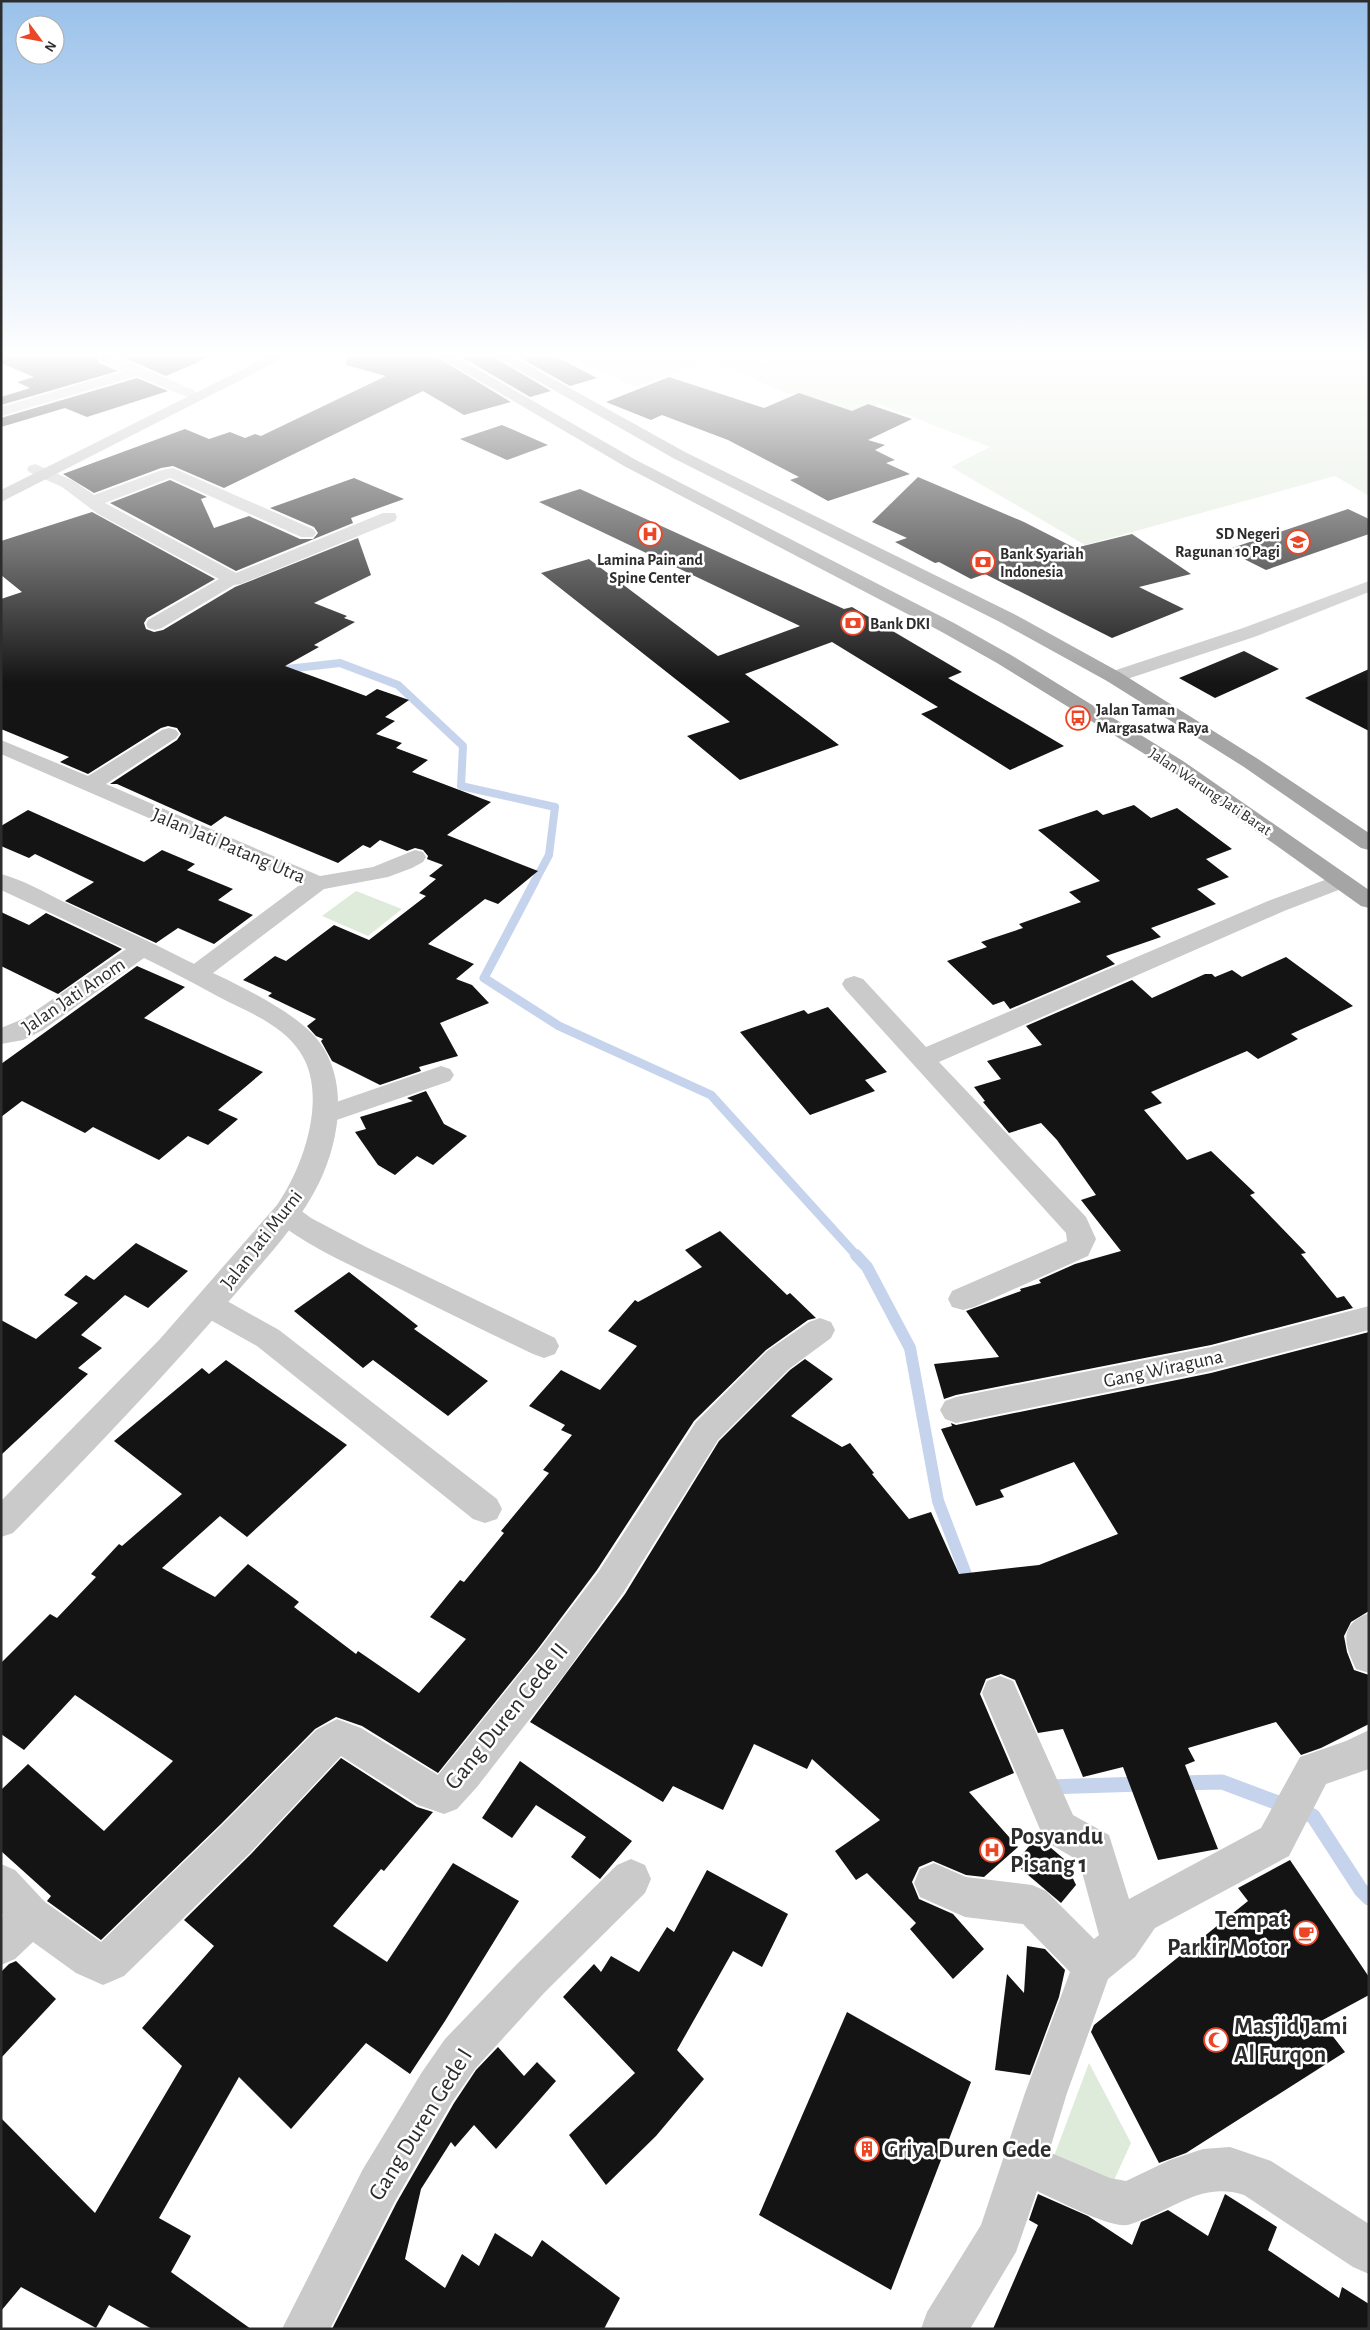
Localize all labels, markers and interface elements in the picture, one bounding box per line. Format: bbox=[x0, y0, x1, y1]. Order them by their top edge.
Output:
north arrow bbox=[15, 15, 65, 65]
text: N bbox=[42, 39, 59, 54]
hospital icon: Lamina Pain and Spine Center bbox=[637, 521, 663, 547]
place label: SD Negeri Ragunan 10 Pagi bbox=[1175, 526, 1280, 560]
school or university icon: SD Negeri Ragunan 10 Pagi bbox=[1285, 529, 1311, 555]
place label: Bank Syariah Indonesia bbox=[1000, 546, 1084, 580]
bank icon: Bank Syariah Indonesia bbox=[970, 549, 996, 575]
place label: Lamina Pain and Spine Center bbox=[597, 552, 704, 586]
bank icon: Bank DKI bbox=[840, 610, 866, 636]
place label: Bank DKI bbox=[870, 616, 930, 632]
place label: Jalan Taman Margasatwa Raya bbox=[1096, 702, 1209, 737]
bus stop icon: Jalan Taman Margasatwa Raya bbox=[1065, 705, 1091, 731]
street label: Jalan Warung Jati Barat bbox=[1146, 745, 1274, 839]
street label: Jalan Jati Patang Utra bbox=[149, 805, 308, 887]
street label: Jalan Jati Anom bbox=[18, 954, 129, 1038]
street label: Jalan Jati Murni bbox=[217, 1186, 306, 1293]
street label: Gang Wiraguna bbox=[1102, 1347, 1225, 1391]
street label: Gang Duren Gede II bbox=[441, 1639, 573, 1795]
place label: Posyandu Pisang 1 bbox=[1010, 1825, 1104, 1877]
hospital icon: Posyandu Pisang 1 bbox=[979, 1837, 1005, 1863]
place label: Tempat Parkir Motor bbox=[1167, 1908, 1289, 1960]
cafe icon: Tempat Parkir Motor bbox=[1293, 1920, 1319, 1946]
place label: Masjid Jami Al Furqon bbox=[1234, 2015, 1348, 2067]
mosque icon: Masjid Jami Al Furqon bbox=[1203, 2027, 1229, 2053]
street label: Gang Duren Gede I bbox=[364, 2044, 477, 2205]
building icon: Griya Duren Gede bbox=[854, 2136, 880, 2162]
place label: Griya Duren Gede bbox=[884, 2138, 1051, 2162]

